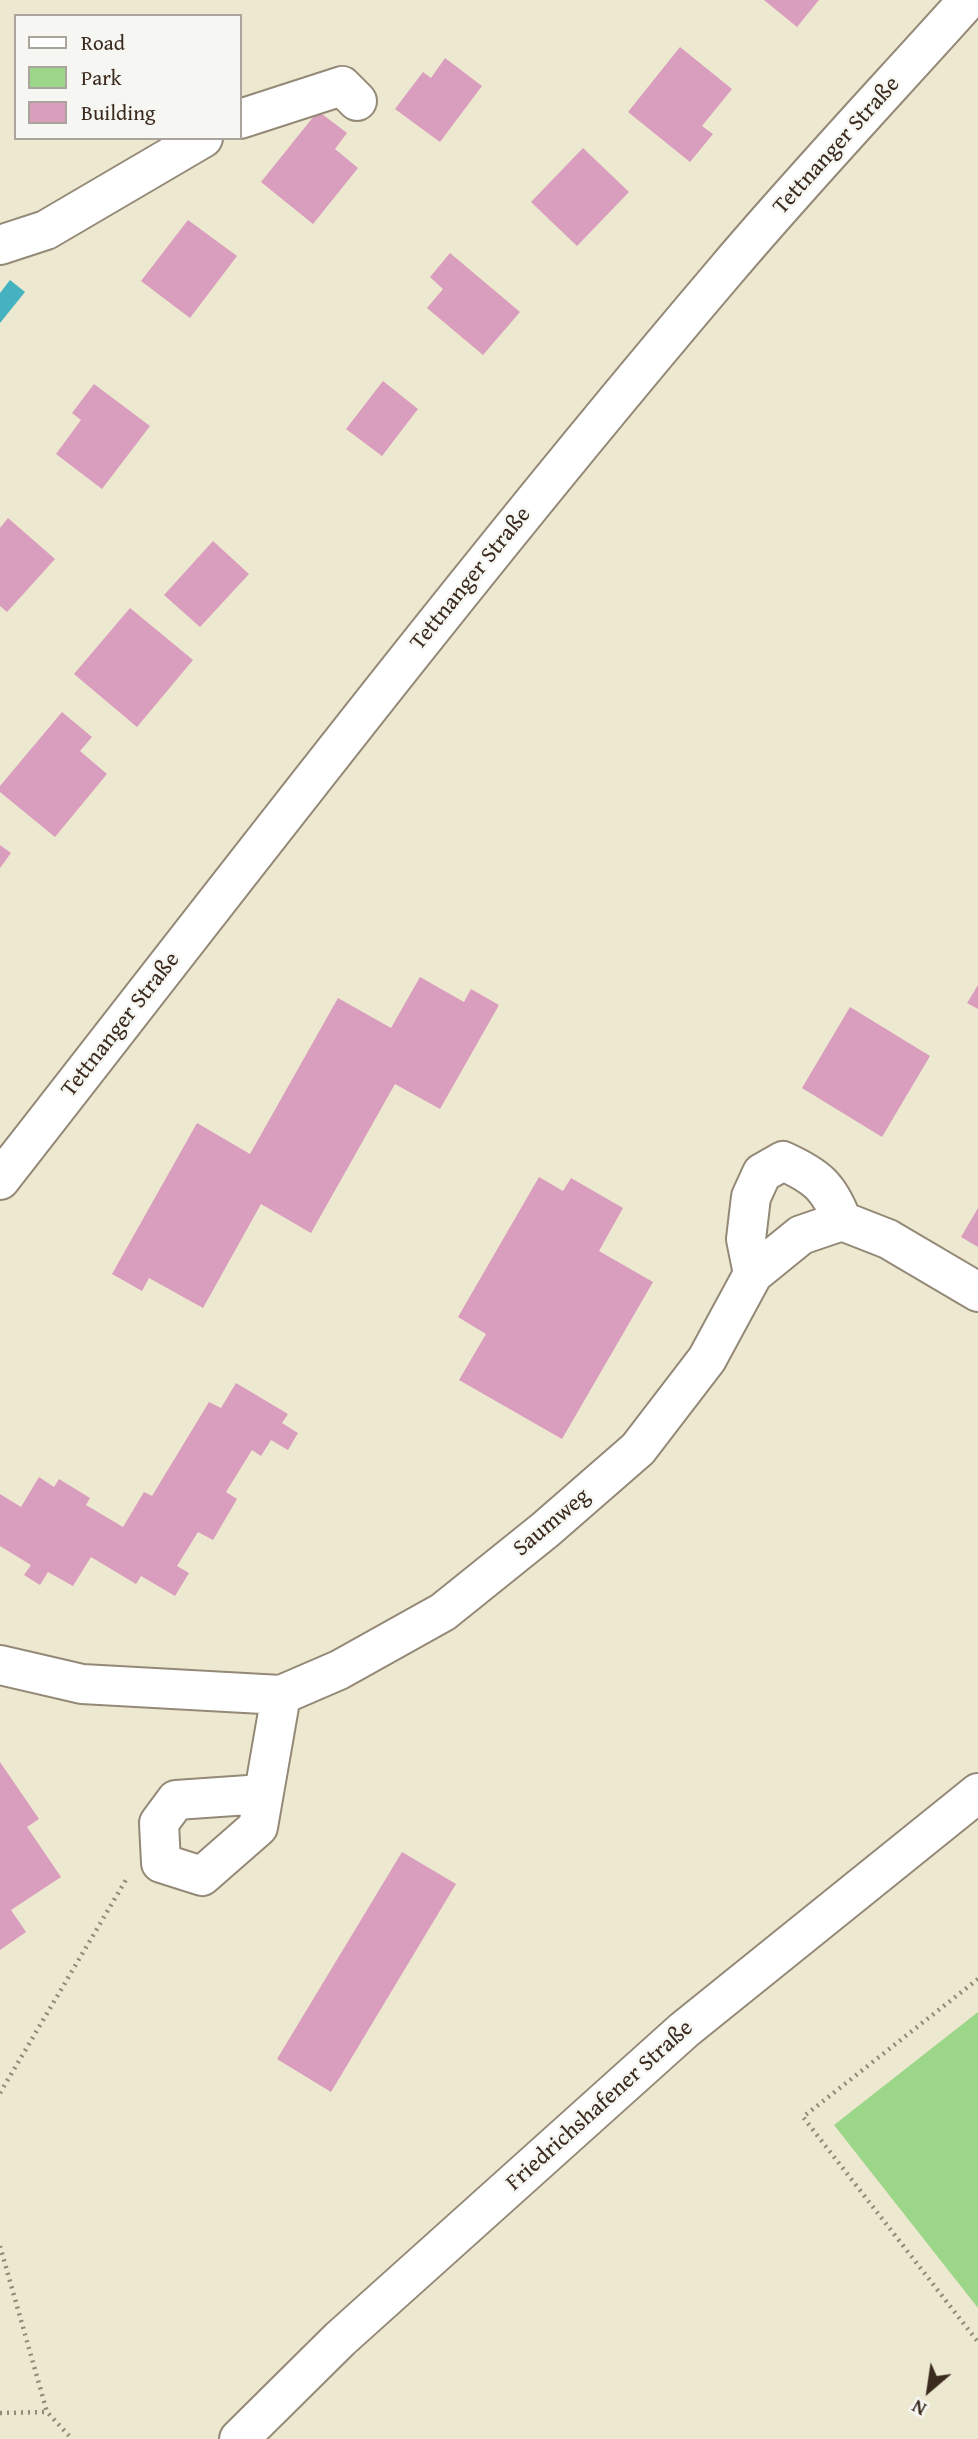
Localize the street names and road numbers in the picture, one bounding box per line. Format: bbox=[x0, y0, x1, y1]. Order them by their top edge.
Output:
street label: Tettnanger Straße bbox=[768, 71, 906, 221]
street label: Tettnanger Straße bbox=[405, 502, 537, 656]
street label: Tettnanger Straße bbox=[56, 947, 186, 1103]
street label: Saumweg bbox=[508, 1483, 596, 1563]
street label: Friedrichshafener Straße bbox=[501, 2015, 699, 2197]

